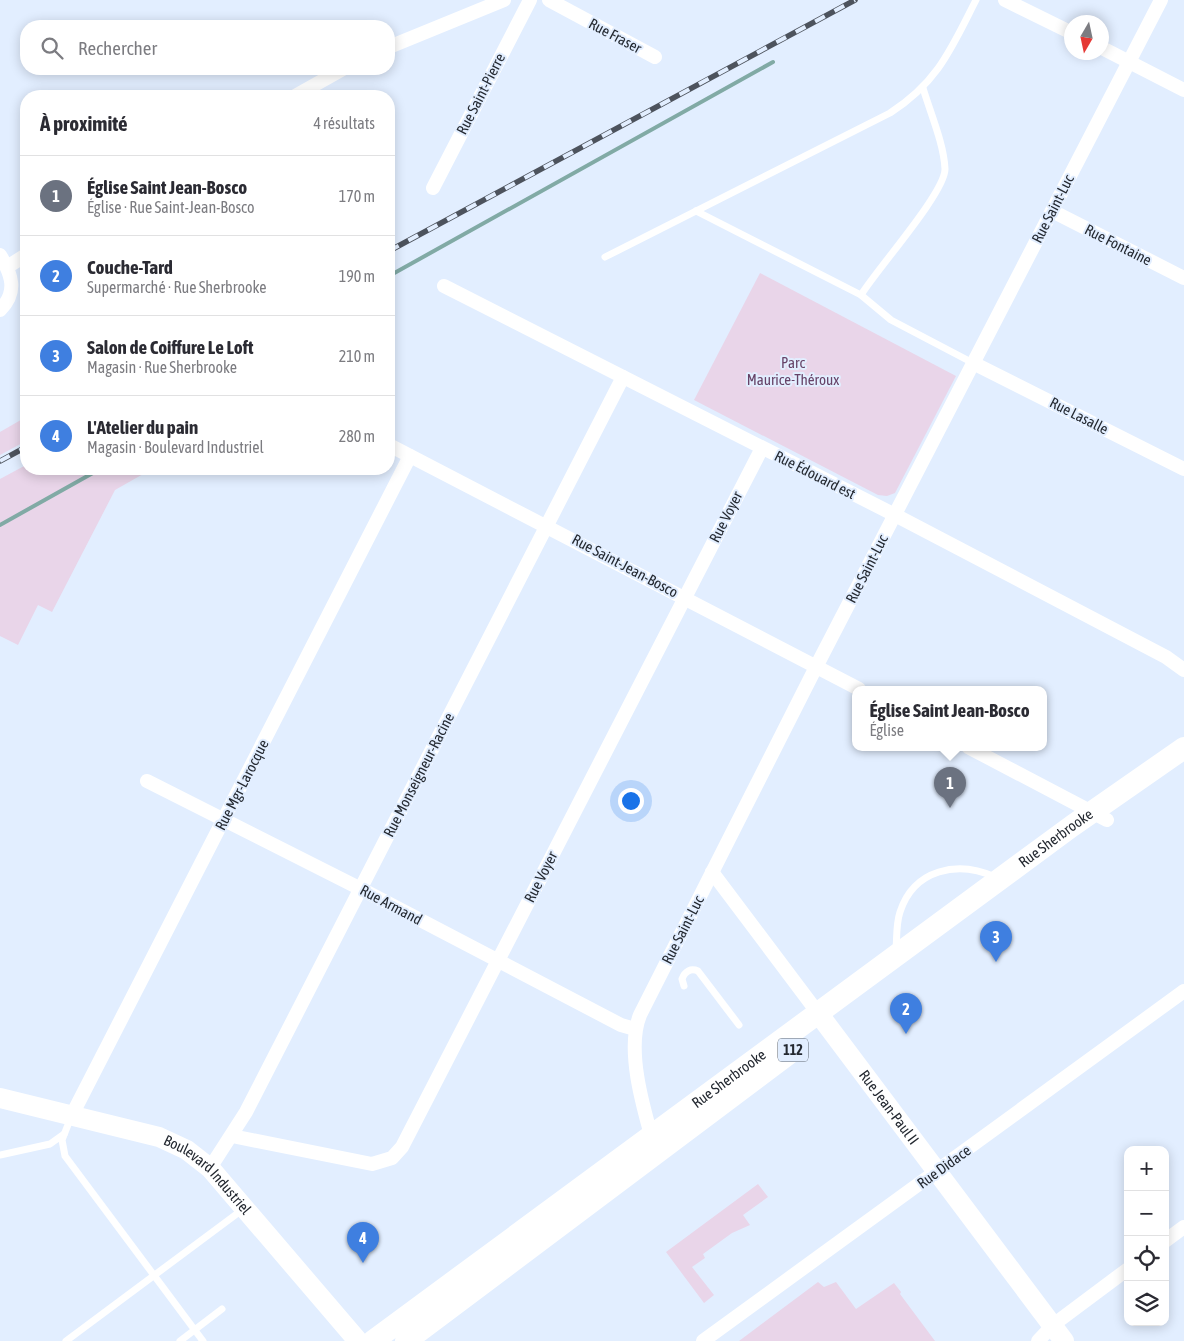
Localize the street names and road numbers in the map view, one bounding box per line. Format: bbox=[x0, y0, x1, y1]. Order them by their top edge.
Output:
street label: Rue Fraser bbox=[586, 15, 645, 57]
street label: Rue Saint-Pierre bbox=[453, 50, 508, 137]
street label: Rue Saint-Luc bbox=[1028, 171, 1077, 246]
street label: Rue Fontaine bbox=[1082, 221, 1155, 269]
street label: Rue Lasalle bbox=[1047, 394, 1111, 438]
street label: Rue Édouard est bbox=[772, 447, 858, 502]
street label: Rue Voyer bbox=[706, 488, 746, 545]
street label: Rue Saint-Jean-Bosco bbox=[569, 531, 681, 601]
street label: Rue Saint-Luc bbox=[842, 531, 891, 606]
street label: Rue Monseigneur-Racine bbox=[380, 710, 457, 840]
street label: Rue Mgr-Larocque bbox=[211, 737, 272, 833]
street label: Rue Sherbrooke bbox=[1015, 805, 1096, 870]
street label: Rue Voyer bbox=[521, 848, 561, 905]
street label: Rue Armand bbox=[357, 881, 425, 928]
street label: Rue Saint-Luc bbox=[658, 892, 707, 967]
road number: 112 bbox=[778, 1038, 808, 1062]
street label: Rue Sherbrooke bbox=[688, 1046, 769, 1111]
street label: Rue Jean-Paul II bbox=[856, 1067, 922, 1148]
street label: Boulevard Industriel bbox=[161, 1131, 255, 1218]
street label: Rue Didace bbox=[914, 1141, 974, 1192]

